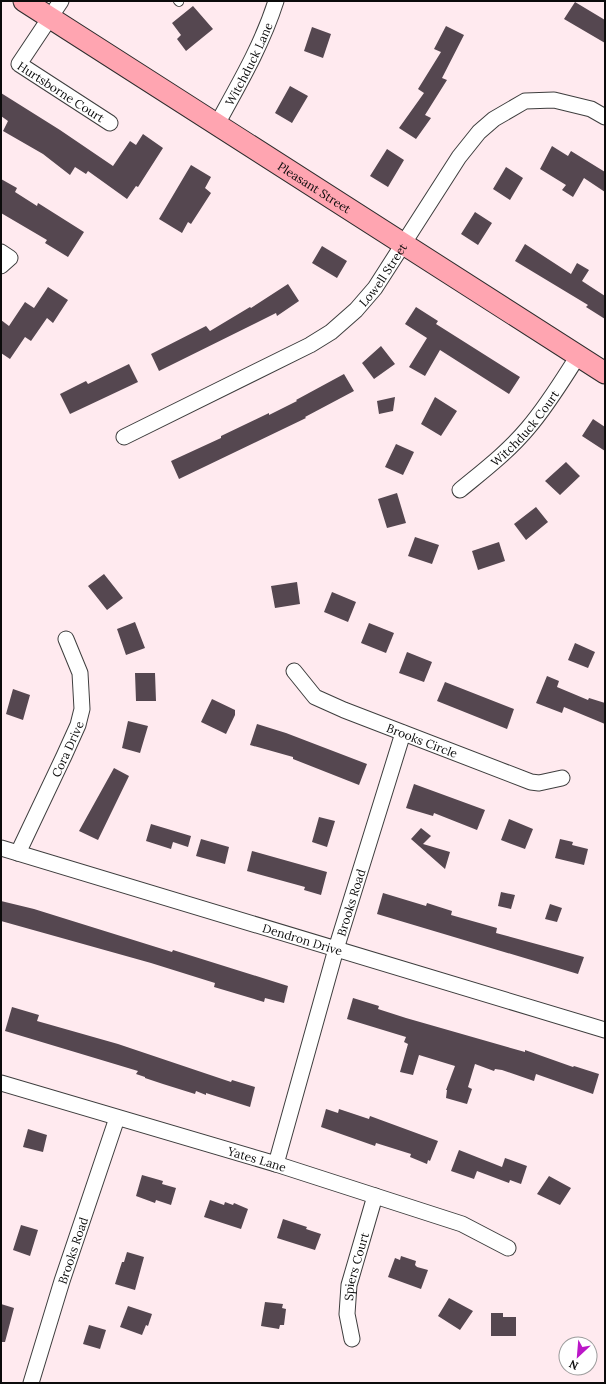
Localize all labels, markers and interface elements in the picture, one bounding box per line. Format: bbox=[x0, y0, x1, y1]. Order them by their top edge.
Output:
street label: Witchduck Lane bbox=[221, 19, 275, 108]
street label: Hurtsborne Court bbox=[15, 58, 108, 125]
street label: Pleasant Street bbox=[275, 158, 354, 216]
street label: Lowell Street bbox=[355, 240, 410, 309]
street label: Witchduck Court bbox=[487, 387, 562, 469]
street label: Cora Drive bbox=[48, 719, 86, 779]
street label: Brooks Circle bbox=[385, 720, 460, 761]
street label: Brooks Road bbox=[333, 867, 368, 938]
street label: Dendron Drive bbox=[261, 920, 345, 958]
street label: Yates Lane bbox=[225, 1142, 289, 1174]
street label: Brooks Road bbox=[54, 1215, 91, 1286]
street label: Spiers Court bbox=[340, 1230, 372, 1301]
north arrow bbox=[558, 1336, 598, 1376]
text: N bbox=[566, 1357, 581, 1373]

